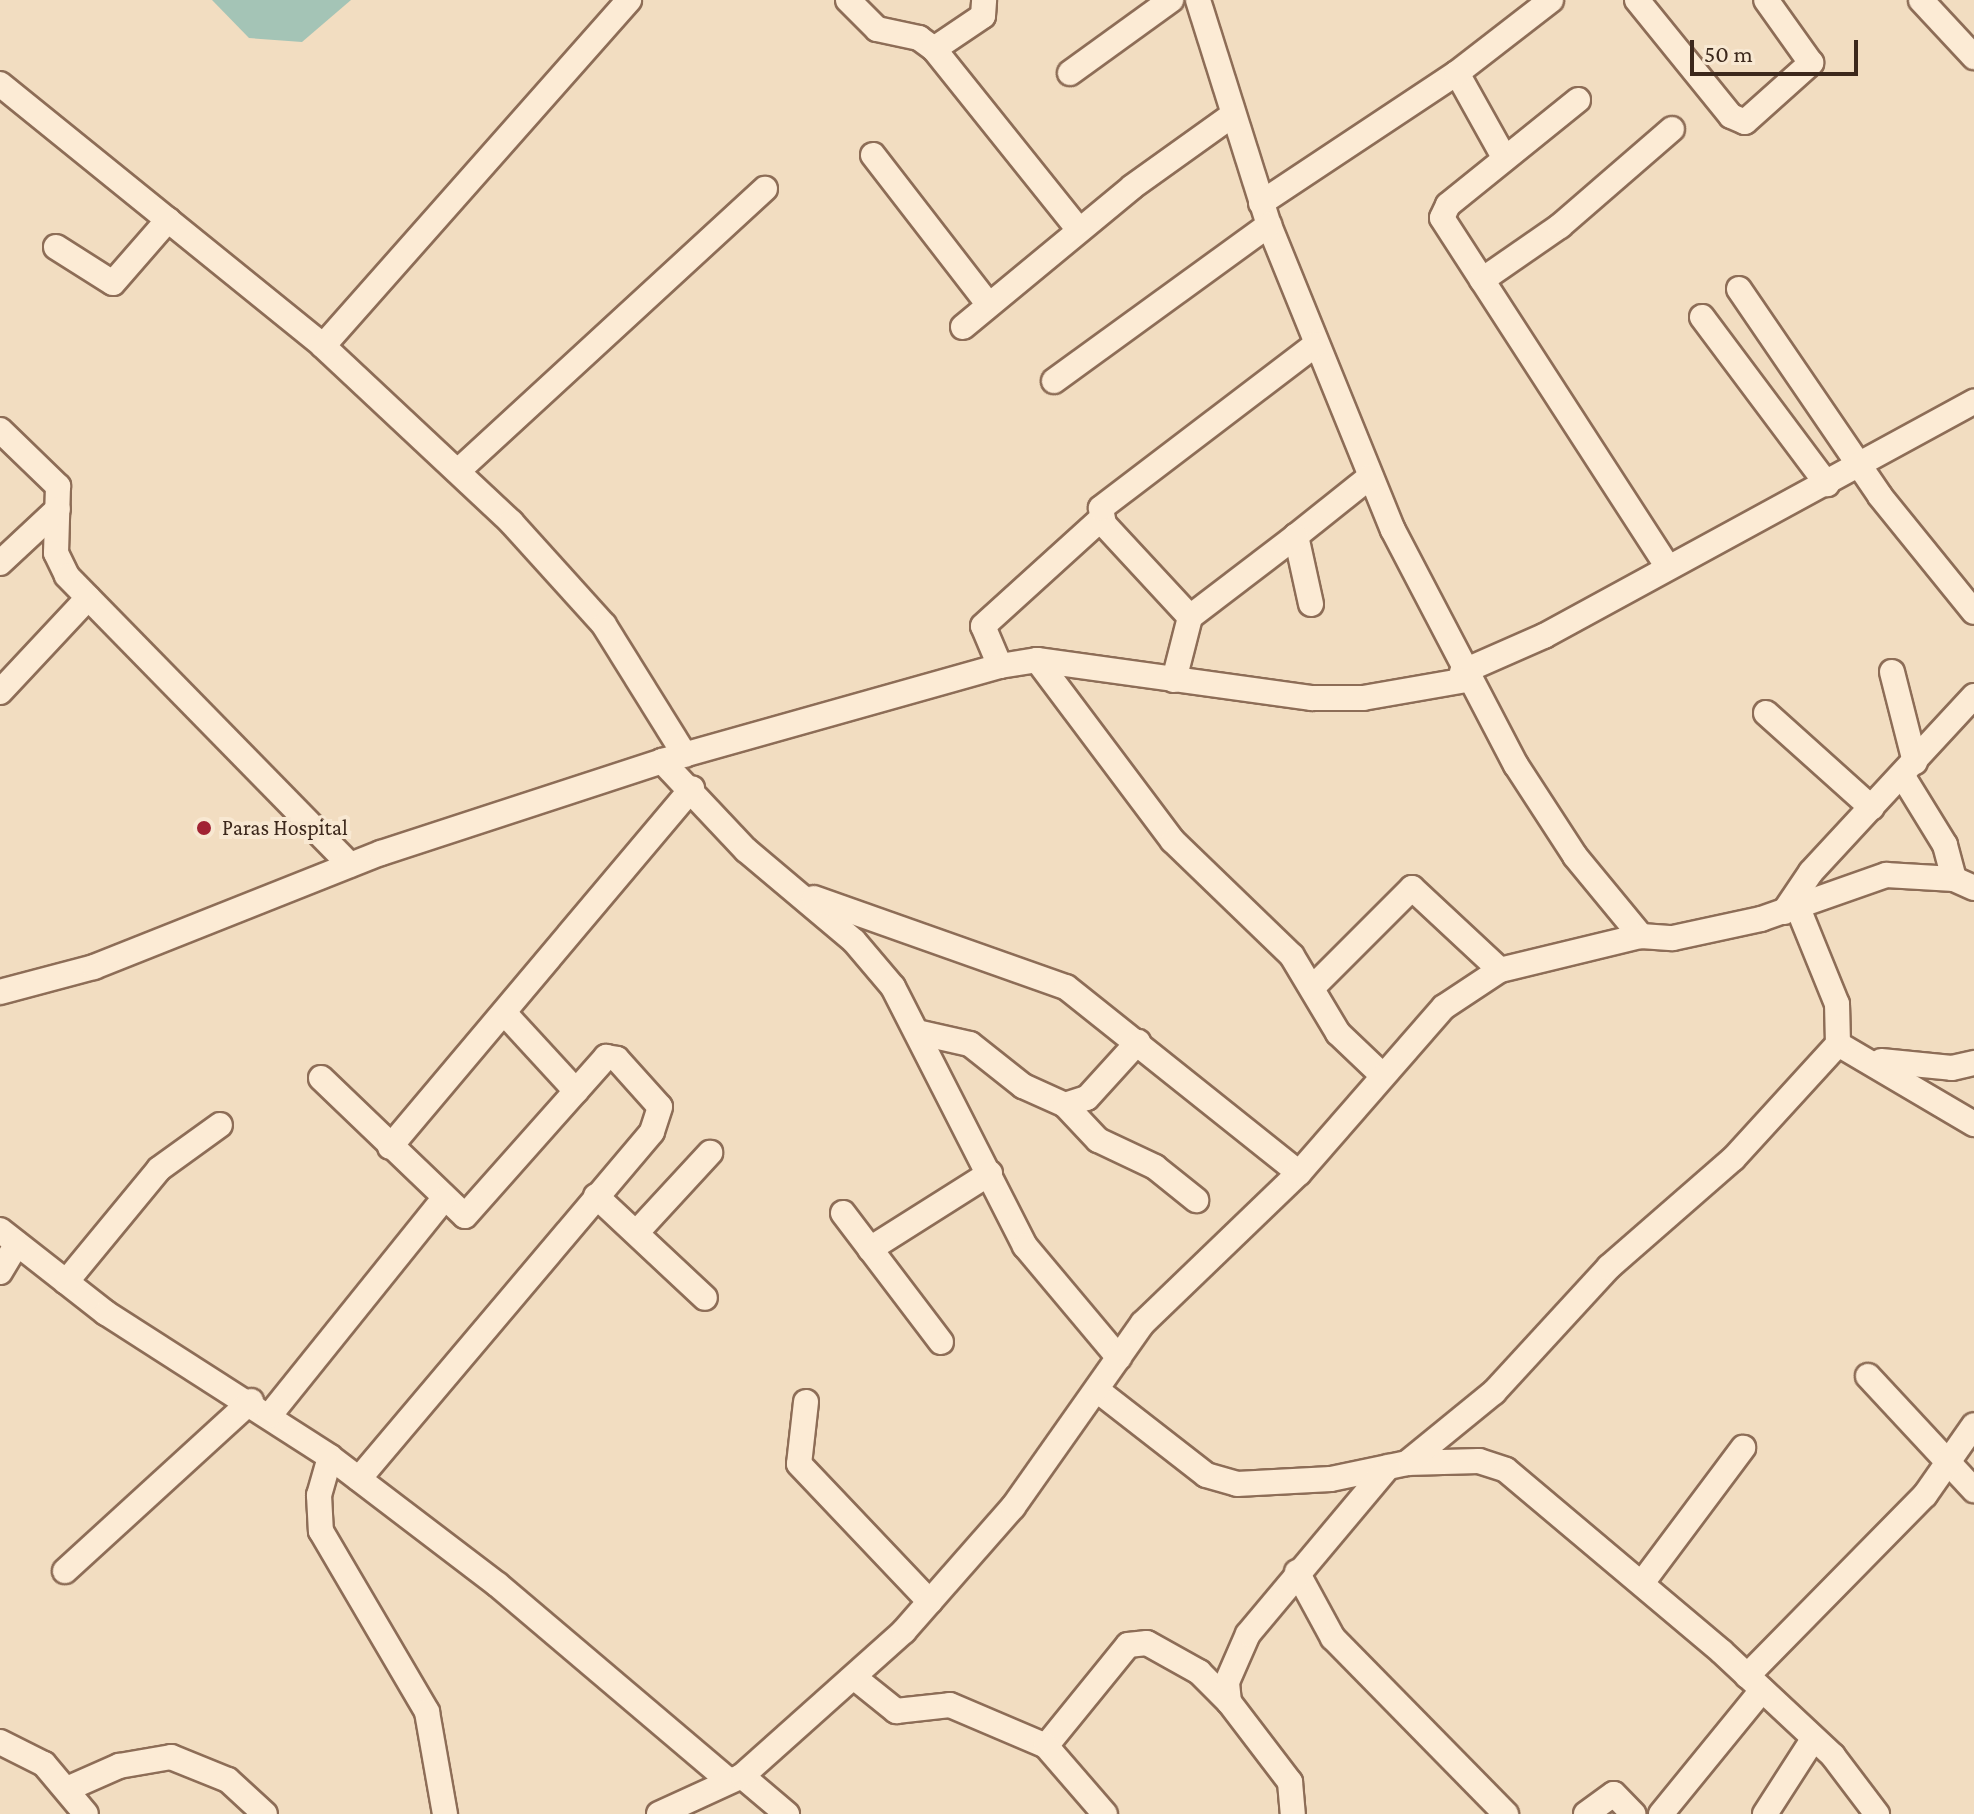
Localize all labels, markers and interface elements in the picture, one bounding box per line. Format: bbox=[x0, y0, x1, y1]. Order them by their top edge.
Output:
scale bar bbox=[1694, 24, 1862, 74]
text: 50 m bbox=[1704, 40, 1753, 67]
place label: Paras Hospital bbox=[222, 815, 348, 841]
marker: Paras Hospital bbox=[193, 817, 215, 839]

